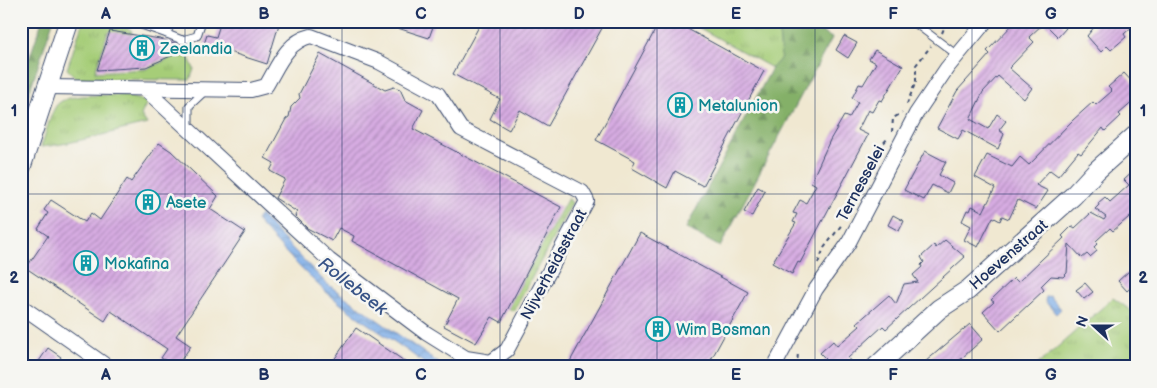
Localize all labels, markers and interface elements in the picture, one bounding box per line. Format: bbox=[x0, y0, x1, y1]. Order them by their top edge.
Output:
text: A bbox=[100, 5, 111, 24]
text: B bbox=[258, 5, 270, 24]
text: C bbox=[415, 5, 427, 24]
text: D bbox=[573, 5, 585, 24]
text: E bbox=[731, 5, 741, 24]
text: F bbox=[888, 5, 898, 24]
text: G bbox=[1045, 5, 1057, 24]
building icon: Zeelandia bbox=[129, 35, 155, 61]
place label: Zeelandia bbox=[159, 40, 232, 59]
building icon: Metalunion bbox=[667, 92, 693, 118]
place label: Metalunion bbox=[698, 97, 778, 116]
text: 1 bbox=[11, 102, 17, 121]
text: 1 bbox=[1140, 102, 1146, 121]
street label: Ternesselei bbox=[833, 142, 889, 225]
building icon: Asete bbox=[135, 189, 161, 215]
place label: Asete bbox=[166, 194, 207, 213]
street label: Nijverheidsstraat bbox=[517, 206, 592, 323]
street label: Hoevenstraat bbox=[966, 216, 1052, 294]
building icon: Mokafina bbox=[73, 250, 99, 276]
water label: Rollebeek bbox=[314, 253, 392, 321]
place label: Mokafina bbox=[104, 255, 169, 274]
text: 2 bbox=[9, 269, 19, 288]
text: 2 bbox=[1138, 269, 1148, 288]
north arrow bbox=[1070, 300, 1120, 350]
text: N bbox=[1073, 314, 1092, 329]
building icon: Wim Bosman bbox=[645, 316, 671, 342]
place label: Wim Bosman bbox=[676, 321, 770, 340]
text: A bbox=[100, 366, 111, 385]
text: B bbox=[258, 366, 270, 385]
text: C bbox=[415, 366, 427, 385]
text: D bbox=[573, 366, 585, 385]
text: E bbox=[731, 366, 741, 385]
text: F bbox=[888, 366, 898, 385]
text: G bbox=[1045, 366, 1057, 385]

